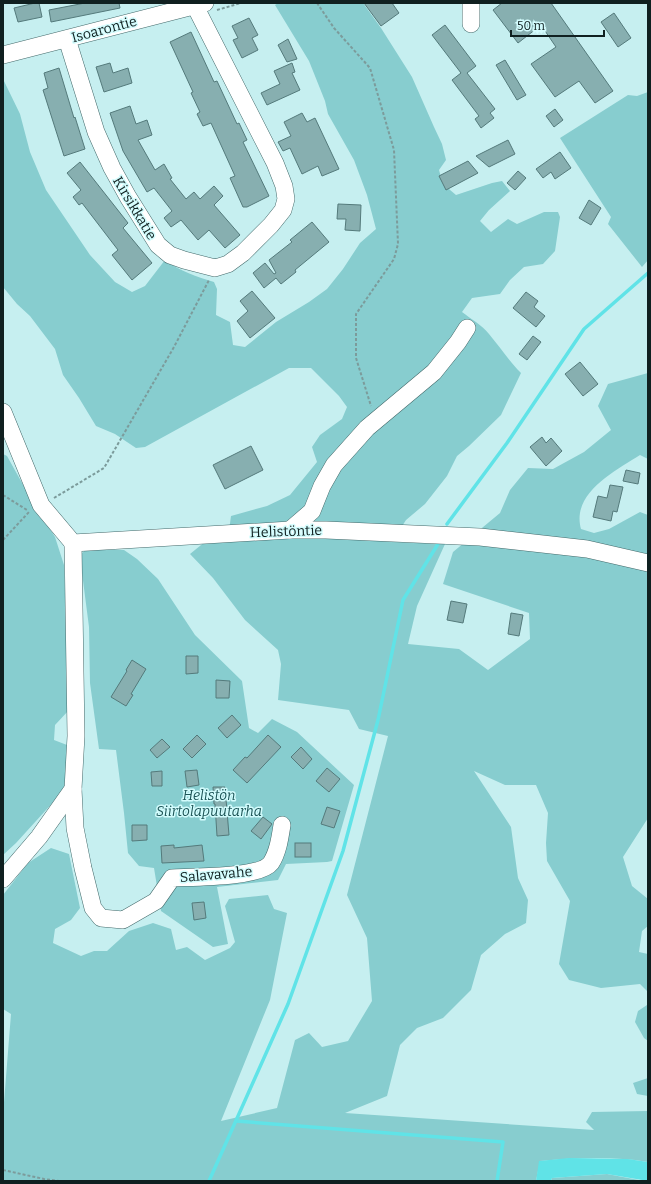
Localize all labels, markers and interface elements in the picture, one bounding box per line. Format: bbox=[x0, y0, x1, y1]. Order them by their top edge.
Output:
scale bar bbox=[511, 12, 604, 38]
street label: Isoarontie bbox=[70, 13, 139, 46]
text: 50 m bbox=[517, 19, 546, 33]
street label: Kirsikkatie bbox=[109, 174, 160, 243]
street label: Helistöntie bbox=[250, 522, 322, 541]
park label: Helistön Siirtolapuutarha bbox=[156, 787, 262, 820]
street label: Salavavahe bbox=[179, 863, 253, 886]

